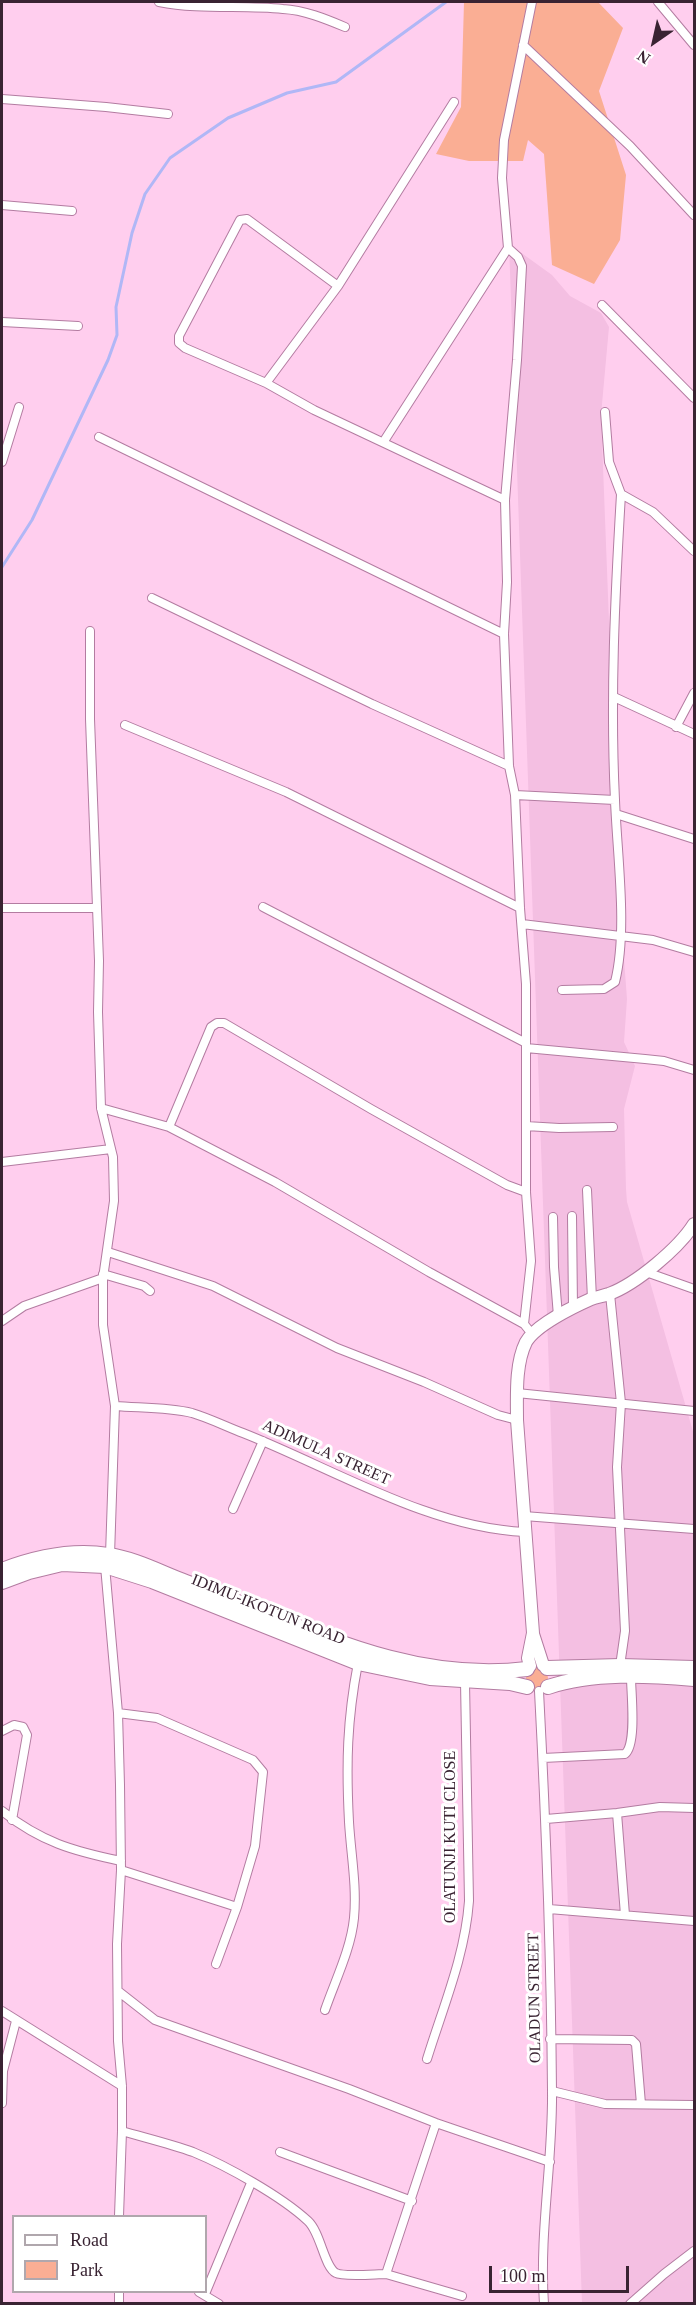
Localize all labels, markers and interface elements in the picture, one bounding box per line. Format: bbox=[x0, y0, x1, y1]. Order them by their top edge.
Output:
north arrow bbox=[624, 12, 684, 72]
text: N bbox=[634, 47, 653, 68]
street label: ADIMULA STREET bbox=[259, 1416, 393, 1490]
street label: IDIMU-IKOTUN ROAD bbox=[188, 1570, 348, 1650]
street label: OLATUNJI KUTI CLOSE bbox=[441, 1751, 461, 1923]
street label: OLADUN STREET bbox=[524, 1933, 546, 2063]
legend bbox=[12, 2215, 207, 2293]
text: Road bbox=[70, 2230, 108, 2250]
scale bar bbox=[492, 2254, 632, 2292]
text: Park bbox=[70, 2260, 103, 2280]
text: 100 m bbox=[500, 2266, 546, 2286]

